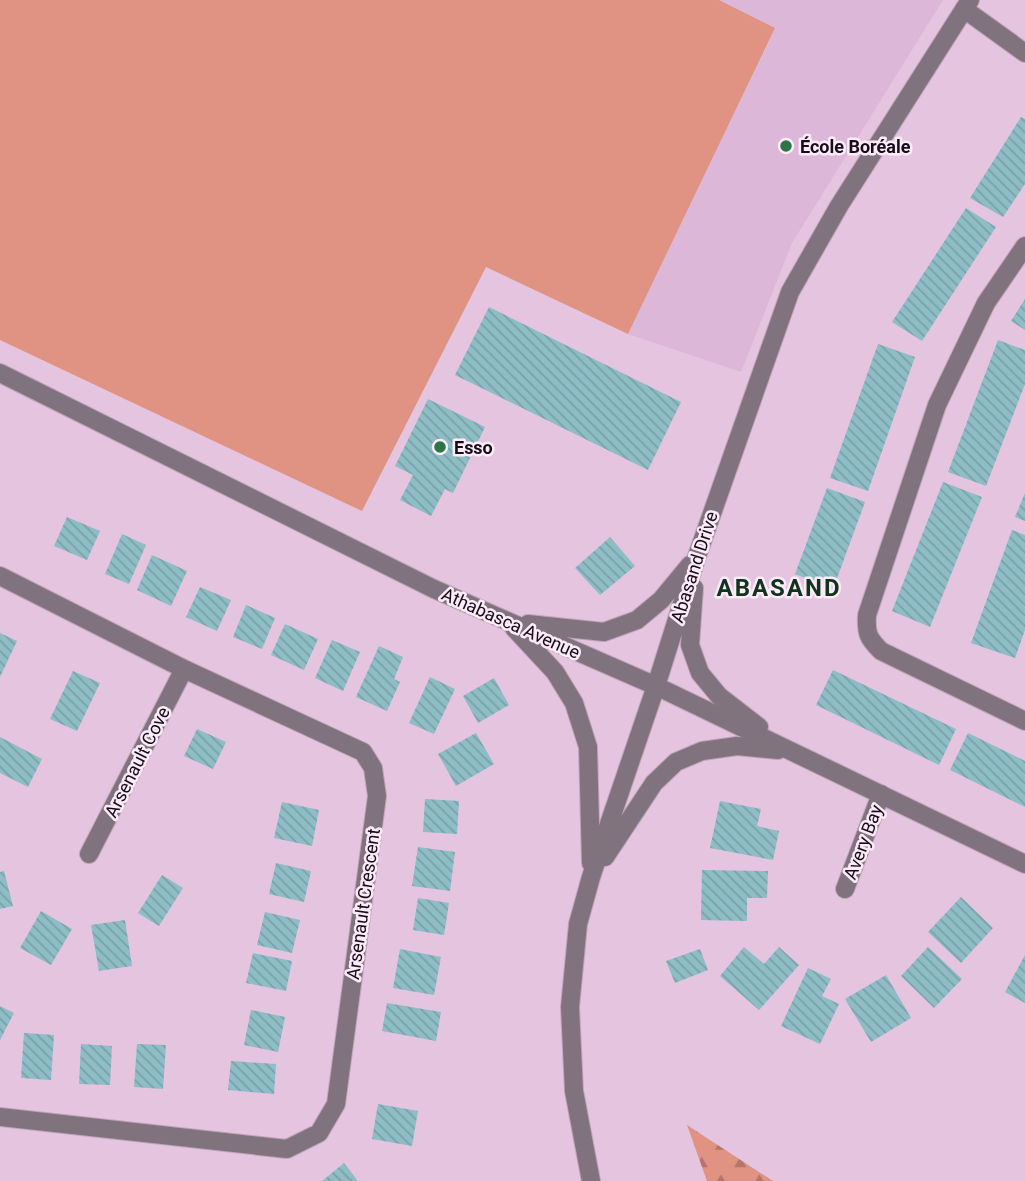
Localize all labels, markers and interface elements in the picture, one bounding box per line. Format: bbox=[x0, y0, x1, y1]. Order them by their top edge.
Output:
place label: École Boréale bbox=[800, 136, 911, 157]
marker: École Boréale bbox=[778, 138, 794, 154]
place label: Esso bbox=[454, 437, 493, 458]
marker: Esso bbox=[432, 439, 448, 455]
street label: Abasand Drive bbox=[666, 509, 722, 625]
district label: ABASAND bbox=[717, 574, 842, 602]
street label: Athabasca Avenue bbox=[439, 583, 583, 663]
street label: Arsenault Cove bbox=[100, 703, 174, 821]
street label: Avery Bay bbox=[839, 801, 887, 882]
street label: Arsenault Crescent bbox=[342, 827, 384, 981]

